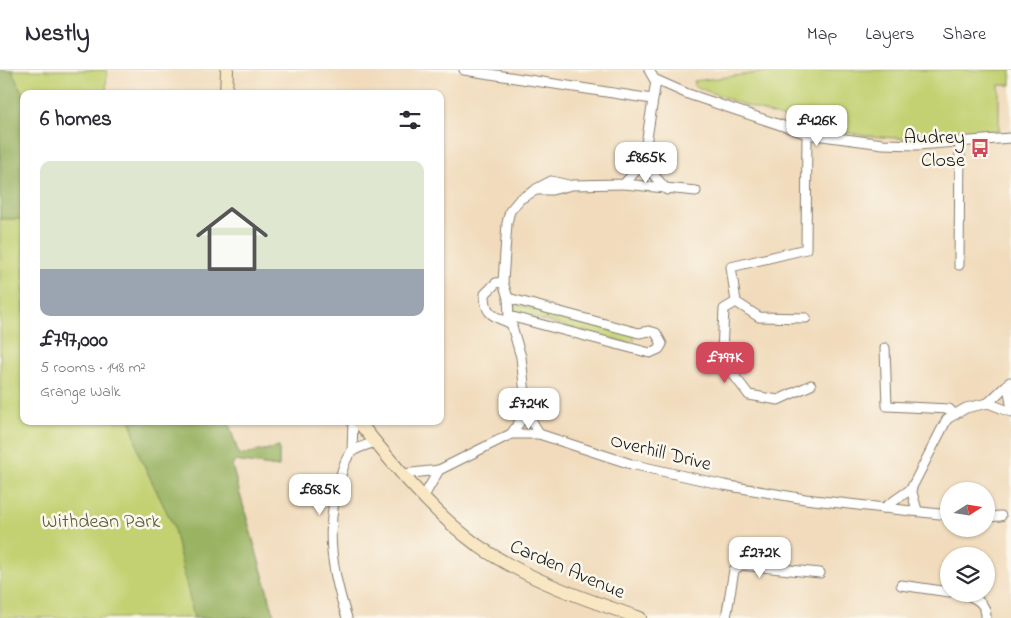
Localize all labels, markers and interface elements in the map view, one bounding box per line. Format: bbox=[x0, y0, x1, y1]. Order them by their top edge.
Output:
text: Nestly bbox=[25, 17, 90, 52]
text: Map bbox=[807, 22, 837, 48]
text: Layers bbox=[865, 22, 915, 48]
text: Share bbox=[943, 22, 986, 48]
pin: £426K bbox=[782, 104, 852, 147]
text: 6 homes bbox=[40, 105, 112, 135]
icon: filters bbox=[396, 106, 424, 134]
text: £426K bbox=[797, 109, 837, 133]
place label: Audrey Close bbox=[904, 124, 965, 176]
bus stop icon: Audrey Close bbox=[969, 137, 991, 159]
pin: £865K bbox=[611, 142, 681, 184]
text: £865K bbox=[626, 146, 666, 170]
icon: home bbox=[187, 194, 277, 284]
text: £797,000 bbox=[40, 326, 108, 356]
pin: £797K bbox=[690, 342, 760, 384]
text: £797K bbox=[707, 346, 743, 370]
text: 5 rooms · 148 m² bbox=[40, 356, 146, 380]
text: Grange Walk bbox=[40, 380, 121, 404]
pin: £724K bbox=[494, 388, 564, 430]
text: £724K bbox=[510, 392, 549, 416]
street label: Overhill Drive bbox=[607, 427, 714, 480]
pin: £685K bbox=[285, 474, 355, 516]
text: £685K bbox=[300, 478, 340, 502]
north arrow bbox=[940, 482, 995, 538]
map controls bbox=[940, 482, 995, 602]
park label: Withdean Park bbox=[42, 508, 160, 537]
street label: Carden Avenue bbox=[505, 533, 629, 608]
pin: £272K bbox=[725, 536, 795, 579]
text: £272K bbox=[740, 541, 780, 565]
button: layers bbox=[940, 547, 995, 602]

